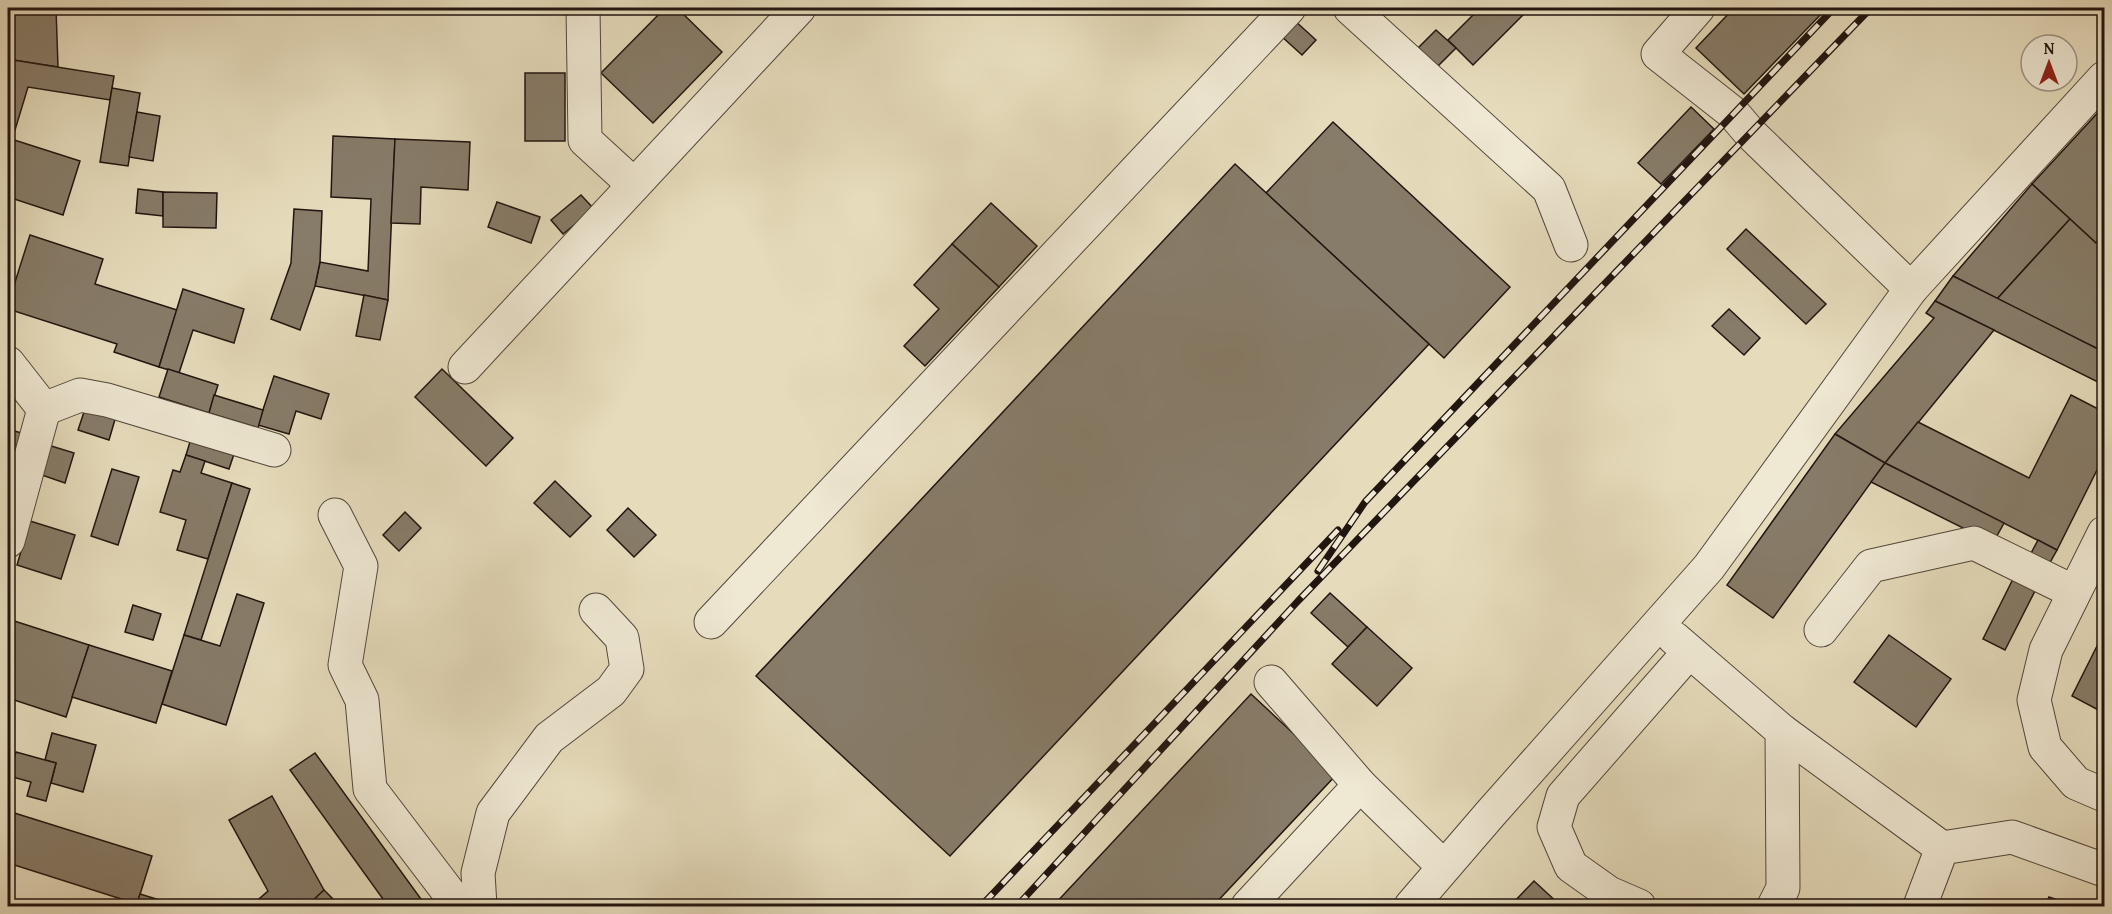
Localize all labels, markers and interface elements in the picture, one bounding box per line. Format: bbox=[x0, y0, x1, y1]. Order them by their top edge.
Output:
north arrow bbox=[2019, 33, 2079, 93]
text: N bbox=[2044, 36, 2055, 60]

